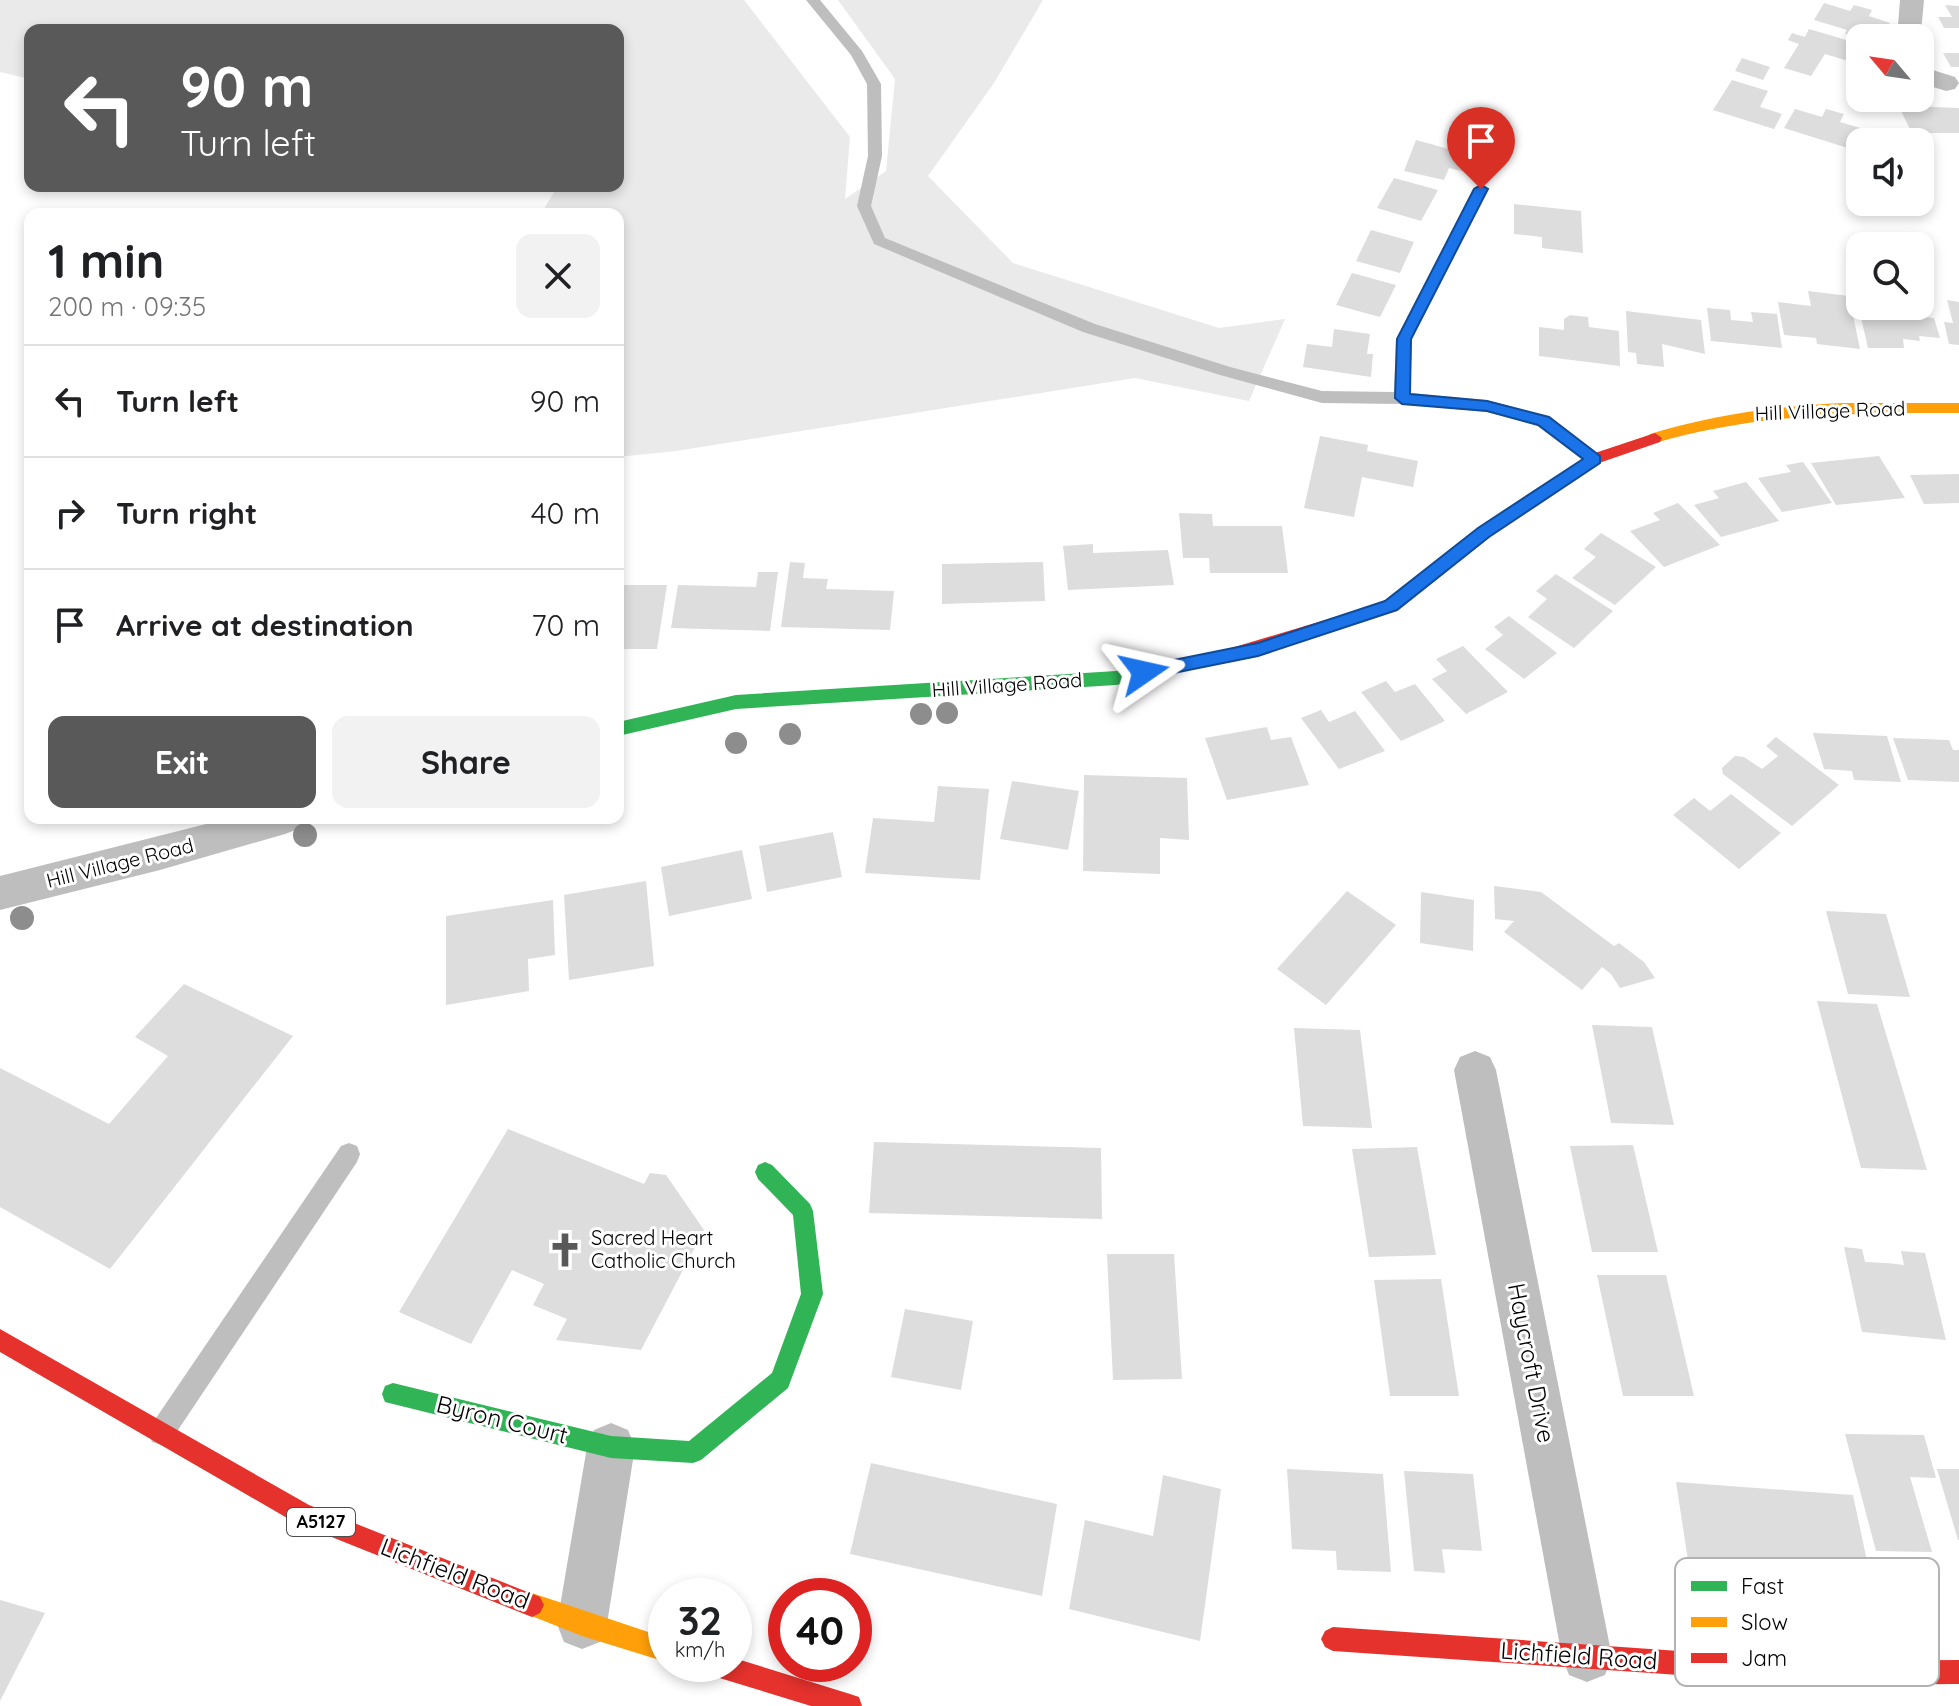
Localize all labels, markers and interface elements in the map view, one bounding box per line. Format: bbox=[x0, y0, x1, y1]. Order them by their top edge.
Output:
north arrow bbox=[1846, 24, 1934, 112]
map controls bbox=[1846, 24, 1934, 320]
text: 90 m bbox=[180, 51, 314, 121]
icon: left bbox=[48, 56, 152, 160]
pin bbox=[1447, 107, 1515, 189]
icon: arrive bbox=[1459, 119, 1503, 163]
text: Turn left bbox=[180, 120, 316, 165]
button: sound bbox=[1846, 128, 1934, 216]
text: 1 min bbox=[48, 230, 164, 290]
button: search bbox=[1846, 232, 1934, 320]
button: close bbox=[516, 234, 600, 318]
text: 200 m · 09:35 bbox=[48, 290, 206, 323]
icon: left bbox=[48, 379, 92, 423]
text: Turn left bbox=[116, 382, 239, 420]
text: 90 m bbox=[530, 382, 600, 420]
street label: Hill Village Road bbox=[1754, 395, 1906, 426]
icon: right bbox=[48, 491, 92, 535]
text: Turn right bbox=[116, 494, 257, 532]
text: 40 m bbox=[531, 494, 600, 532]
icon: arrive bbox=[48, 603, 92, 647]
text: Arrive at destination bbox=[116, 606, 414, 644]
text: 70 m bbox=[531, 606, 600, 644]
position arrow bbox=[1102, 630, 1186, 714]
street label: Hill Village Road bbox=[931, 667, 1083, 702]
button: Exit bbox=[48, 716, 316, 808]
button: Share bbox=[332, 716, 600, 808]
street label: Hill Village Road bbox=[44, 832, 196, 893]
place label: Sacred Heart Catholic Church bbox=[591, 1225, 736, 1273]
church icon: Sacred Heart Catholic Church bbox=[546, 1231, 584, 1269]
street label: Haycroft Drive bbox=[1502, 1280, 1562, 1445]
street label: Byron Court bbox=[434, 1388, 571, 1450]
road number: A5127 bbox=[287, 1508, 355, 1536]
street label: Lichfield Road bbox=[377, 1531, 534, 1615]
legend bbox=[1675, 1558, 1939, 1686]
text: Fast bbox=[1741, 1572, 1784, 1600]
speed limit sign: 40 bbox=[768, 1578, 872, 1682]
text: 32 bbox=[678, 1595, 722, 1645]
text: Slow bbox=[1741, 1608, 1788, 1636]
street label: Lichfield Road bbox=[1500, 1635, 1659, 1675]
text: km/h bbox=[675, 1637, 725, 1662]
text: Jam bbox=[1741, 1644, 1787, 1672]

